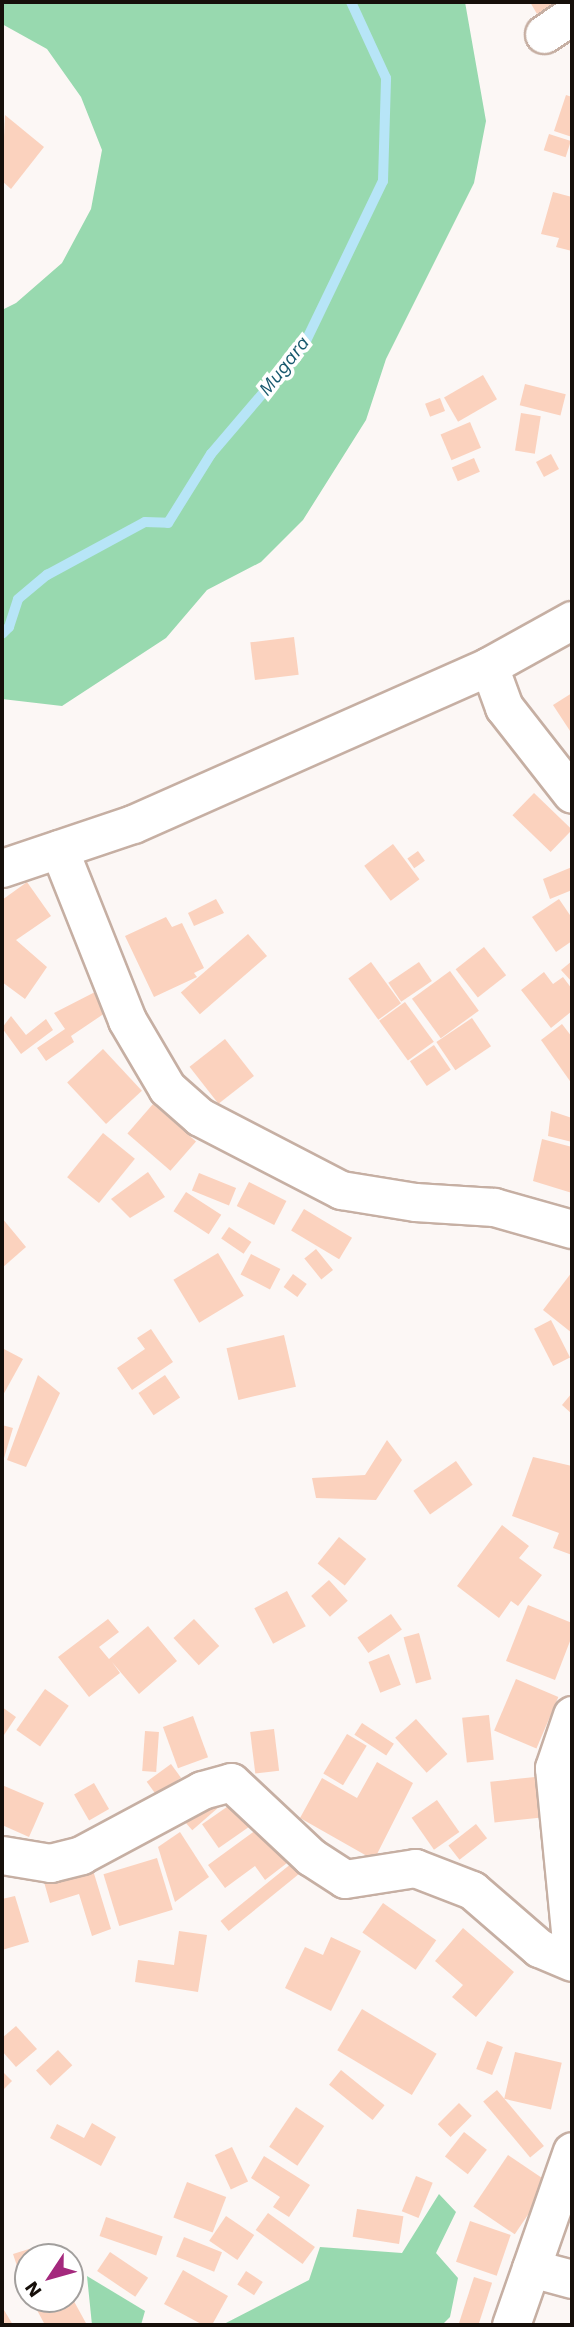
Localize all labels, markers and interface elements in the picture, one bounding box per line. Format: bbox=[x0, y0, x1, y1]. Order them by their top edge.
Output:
water label: Mugara bbox=[254, 332, 314, 400]
north arrow bbox=[14, 2243, 84, 2313]
text: N bbox=[20, 2277, 47, 2302]

